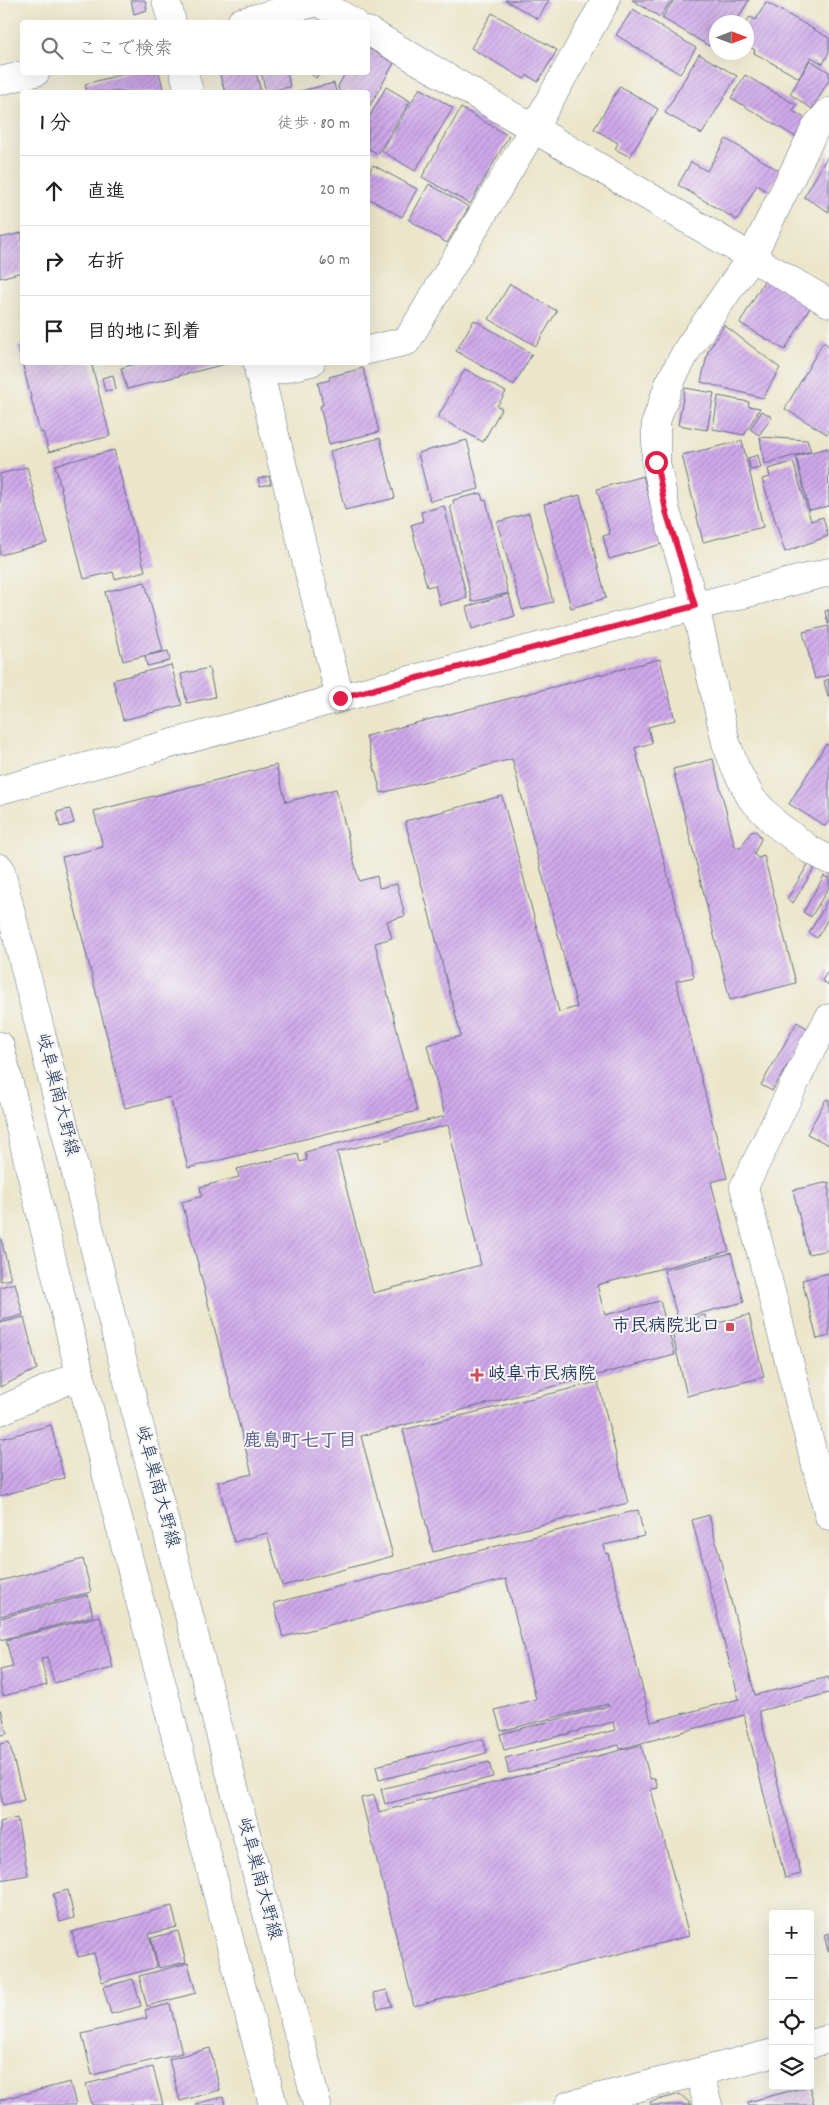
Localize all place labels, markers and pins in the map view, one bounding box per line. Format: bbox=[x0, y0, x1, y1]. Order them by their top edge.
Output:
place label: 市民病院北口 bbox=[612, 1315, 720, 1340]
marker: 市民病院北口 bbox=[724, 1321, 736, 1333]
place label: 岐阜市民病院 bbox=[488, 1363, 596, 1388]
marker: 岐阜市民病院 bbox=[470, 1368, 484, 1382]

